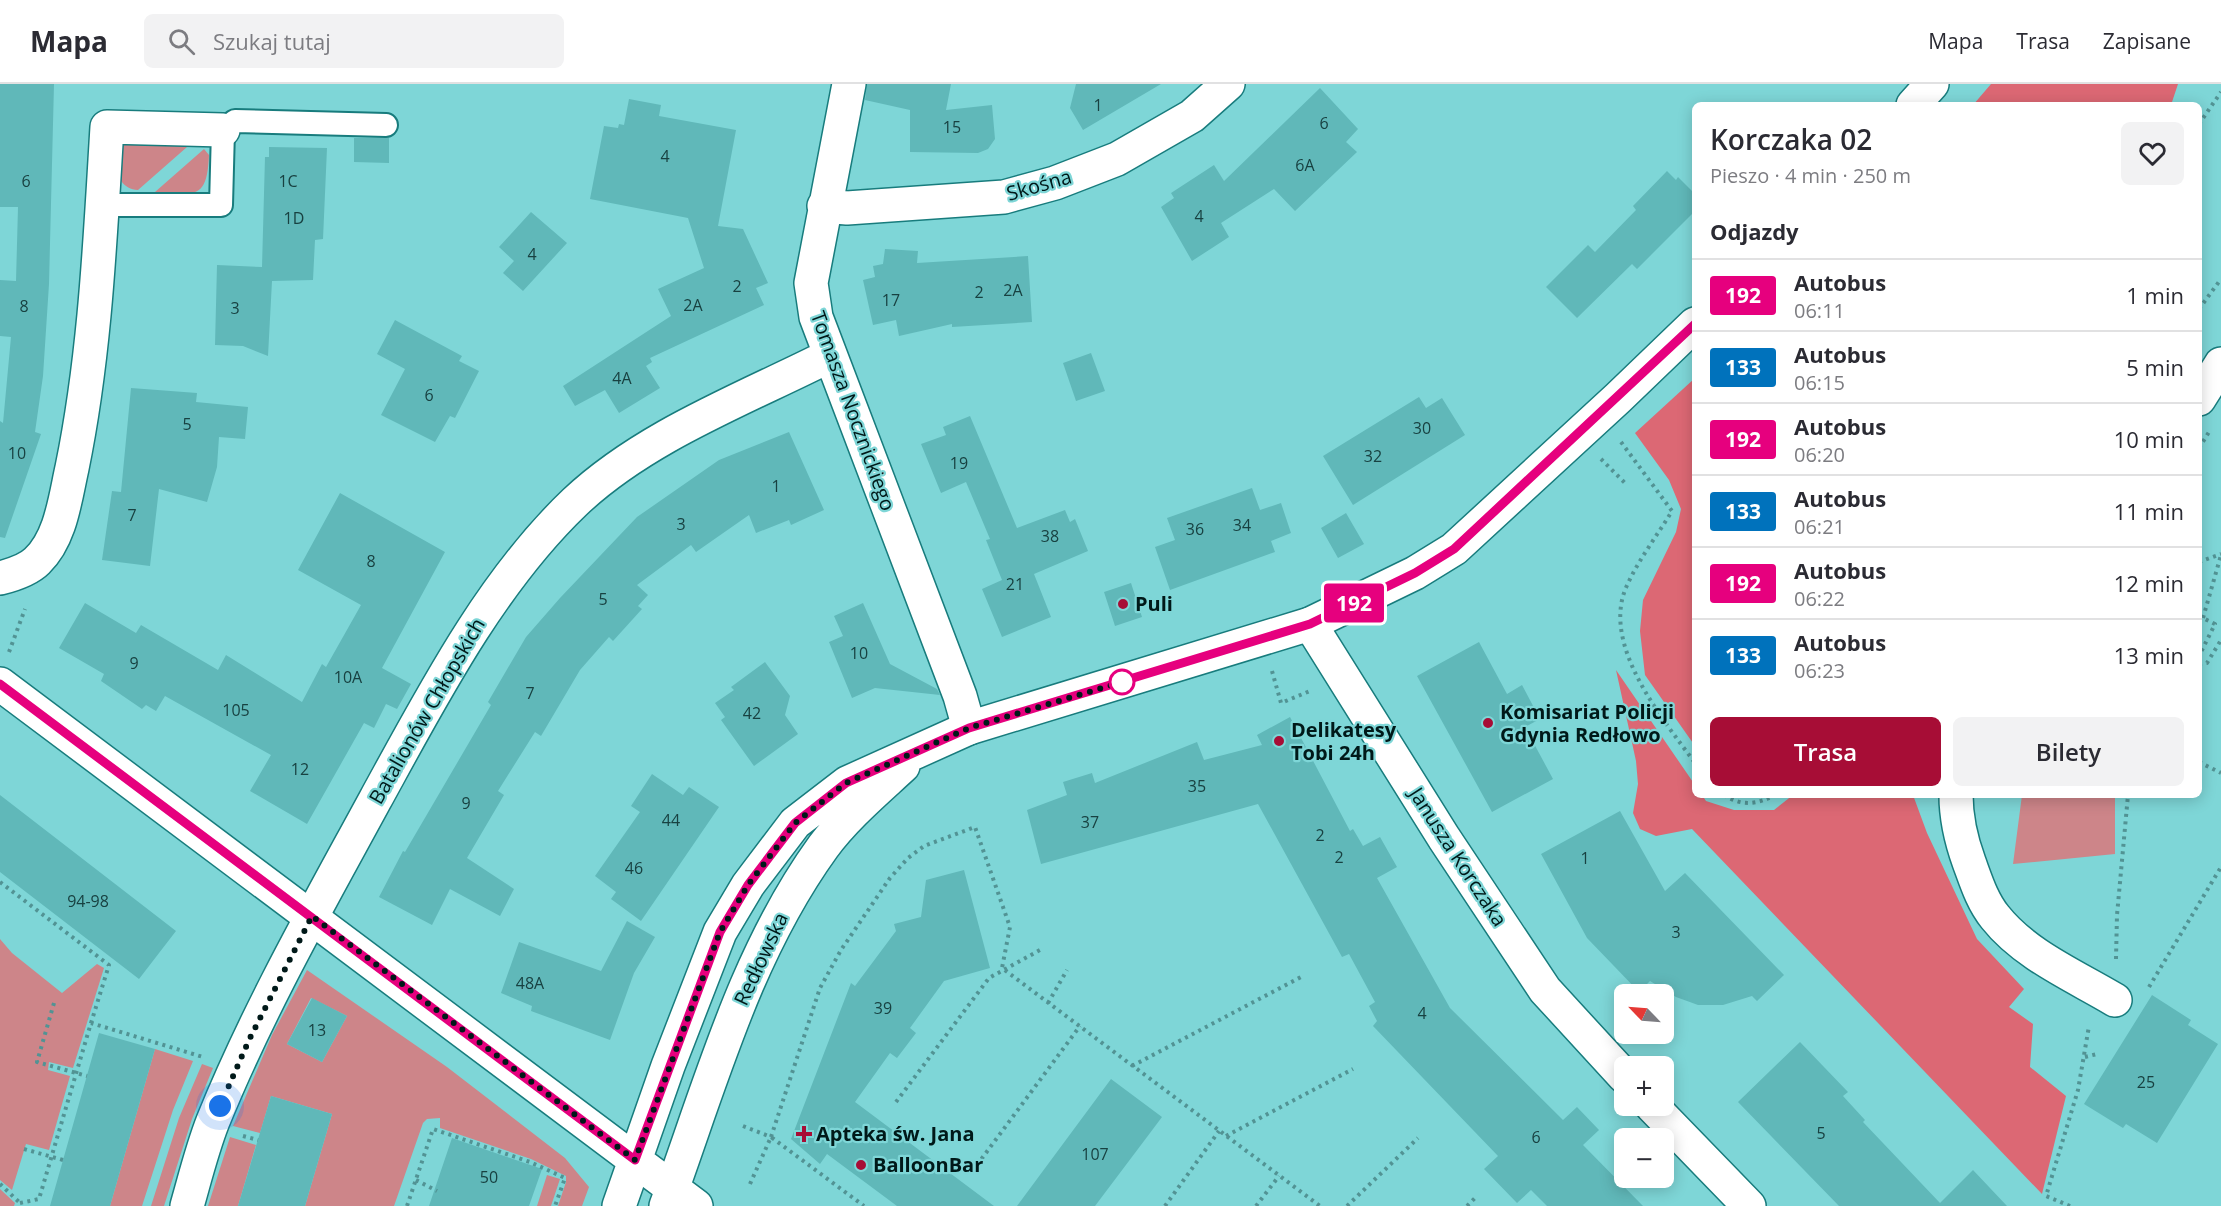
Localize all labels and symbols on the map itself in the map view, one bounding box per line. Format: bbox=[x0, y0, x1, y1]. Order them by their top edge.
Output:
house number: 1 bbox=[1093, 94, 1103, 116]
house number: 6 bbox=[1319, 112, 1329, 134]
house number: 15 bbox=[943, 116, 961, 138]
house number: 4 bbox=[660, 145, 670, 167]
house number: 6A bbox=[1295, 154, 1316, 176]
street label: Skośna bbox=[1003, 162, 1075, 207]
house number: 6 bbox=[21, 170, 31, 192]
house number: 1C bbox=[278, 170, 298, 192]
house number: 4 bbox=[1194, 205, 1204, 227]
house number: 1D bbox=[284, 207, 304, 229]
house number: 4 bbox=[527, 243, 537, 265]
house number: 2 bbox=[732, 275, 742, 297]
house number: 2A bbox=[1003, 279, 1024, 301]
house number: 2 bbox=[974, 281, 984, 303]
house number: 17 bbox=[882, 289, 900, 311]
house number: 2A bbox=[683, 294, 704, 316]
house number: 8 bbox=[19, 295, 29, 317]
house number: 3 bbox=[230, 297, 240, 319]
street label: Tomasza Nocznickiego bbox=[805, 307, 902, 514]
house number: 4A bbox=[612, 367, 633, 389]
house number: 6 bbox=[424, 384, 434, 406]
house number: 5 bbox=[182, 413, 192, 435]
house number: 30 bbox=[1413, 417, 1431, 439]
house number: 10 bbox=[8, 442, 26, 464]
house number: 32 bbox=[1364, 445, 1382, 467]
house number: 19 bbox=[950, 452, 968, 474]
house number: 1 bbox=[771, 475, 781, 497]
house number: 7 bbox=[127, 504, 137, 526]
house number: 3 bbox=[676, 513, 686, 535]
house number: 34 bbox=[1233, 514, 1251, 536]
house number: 36 bbox=[1186, 518, 1204, 540]
house number: 38 bbox=[1041, 525, 1059, 547]
house number: 8 bbox=[366, 550, 376, 572]
house number: 21 bbox=[1006, 573, 1024, 595]
line badge: 192 bbox=[1320, 584, 1388, 622]
house number: 5 bbox=[598, 588, 608, 610]
place label: Puli bbox=[1135, 590, 1173, 617]
marker: Puli bbox=[1116, 597, 1130, 611]
street label: Batalionów Chłopskich bbox=[362, 613, 491, 809]
house number: 10 bbox=[850, 642, 868, 664]
house number: 9 bbox=[129, 652, 139, 674]
house number: 10A bbox=[334, 666, 363, 688]
unlabelled marker bbox=[1109, 669, 1135, 695]
house number: 7 bbox=[525, 682, 535, 704]
place label: Komisariat Policji Gdynia Redłowo bbox=[1500, 698, 1674, 748]
house number: 105 bbox=[222, 699, 250, 721]
house number: 42 bbox=[743, 702, 761, 724]
place label: Delikatesy Tobi 24h bbox=[1291, 716, 1397, 766]
marker: Komisariat Policji Gdynia Redłowo bbox=[1481, 716, 1495, 730]
marker: Delikatesy Tobi 24h bbox=[1272, 734, 1286, 748]
house number: 12 bbox=[291, 758, 309, 780]
house number: 35 bbox=[1188, 775, 1206, 797]
street label: Janusza Korczaka bbox=[1402, 780, 1513, 931]
house number: 9 bbox=[461, 792, 471, 814]
house number: 44 bbox=[662, 809, 680, 831]
house number: 37 bbox=[1081, 811, 1099, 833]
house number: 2 bbox=[1315, 824, 1325, 846]
house number: 2 bbox=[1334, 846, 1344, 868]
house number: 1 bbox=[1580, 847, 1590, 869]
house number: 46 bbox=[625, 857, 643, 879]
house number: 94-98 bbox=[67, 890, 109, 912]
street label: Redłowska bbox=[727, 908, 794, 1010]
house number: 3 bbox=[1671, 921, 1681, 943]
house number: 48A bbox=[516, 972, 545, 994]
north arrow bbox=[1614, 984, 1674, 1044]
house number: 39 bbox=[874, 997, 892, 1019]
house number: 4 bbox=[1417, 1002, 1427, 1024]
house number: 13 bbox=[308, 1019, 326, 1041]
house number: 25 bbox=[2137, 1071, 2155, 1093]
your location bbox=[205, 1091, 235, 1121]
place label: Apteka św. Jana bbox=[816, 1120, 975, 1147]
house number: 5 bbox=[1816, 1122, 1826, 1144]
house number: 6 bbox=[1531, 1126, 1541, 1148]
marker: Apteka św. Jana bbox=[797, 1127, 811, 1141]
house number: 107 bbox=[1081, 1143, 1109, 1165]
place label: BalloonBar bbox=[873, 1151, 983, 1178]
marker: BalloonBar bbox=[854, 1158, 868, 1172]
house number: 50 bbox=[480, 1166, 498, 1188]

